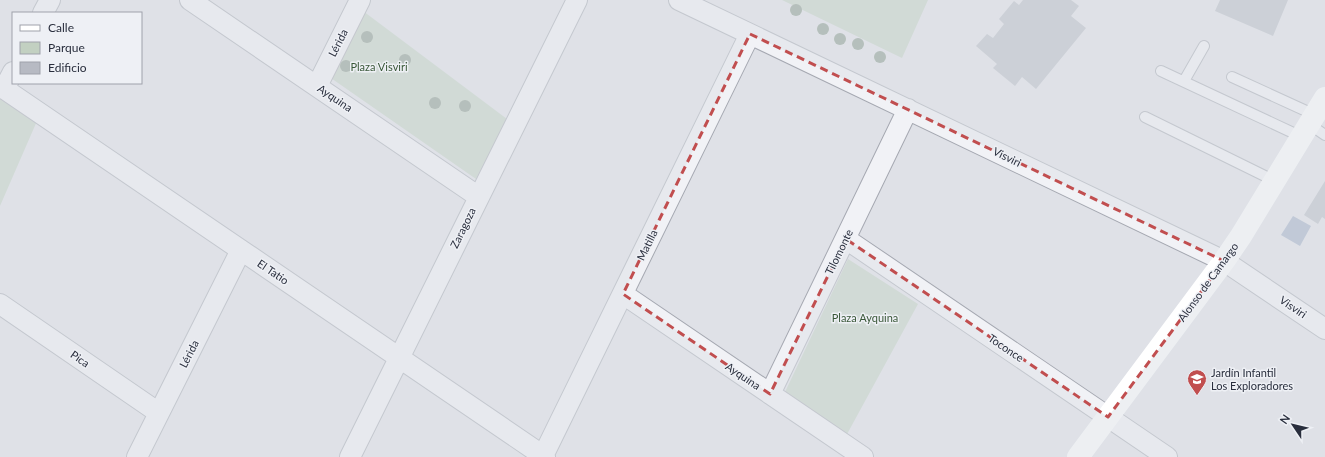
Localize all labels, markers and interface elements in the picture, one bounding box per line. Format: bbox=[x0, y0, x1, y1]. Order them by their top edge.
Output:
legend bbox=[12, 12, 142, 84]
text: Calle bbox=[48, 20, 74, 35]
street label: Lérida bbox=[325, 27, 350, 59]
text: Parque bbox=[48, 40, 85, 55]
text: Edificio bbox=[48, 60, 87, 75]
park label: Plaza Visviri bbox=[350, 60, 408, 73]
street label: Ayquina bbox=[315, 81, 355, 114]
street label: Visviri bbox=[991, 144, 1024, 169]
street label: Zaragoza bbox=[447, 205, 478, 250]
street label: Matilla bbox=[633, 227, 660, 262]
street label: Tilomonte bbox=[822, 227, 855, 277]
street label: Alonso de Camargo bbox=[1175, 240, 1241, 324]
street label: El Tatio bbox=[255, 256, 291, 287]
street label: Visviri bbox=[1277, 293, 1310, 320]
park label: Plaza Ayquina bbox=[832, 311, 898, 324]
street label: Toconce bbox=[986, 331, 1027, 364]
street label: Lérida bbox=[176, 338, 201, 370]
street label: Pica bbox=[68, 348, 92, 370]
street label: Ayquina bbox=[723, 359, 763, 392]
place label: Jardín Infantil Los Exploradores bbox=[1211, 366, 1293, 392]
school or university icon: Jardín Infantil Los Exploradores bbox=[1186, 368, 1208, 396]
north arrow bbox=[1273, 405, 1313, 445]
text: N bbox=[1277, 412, 1292, 426]

